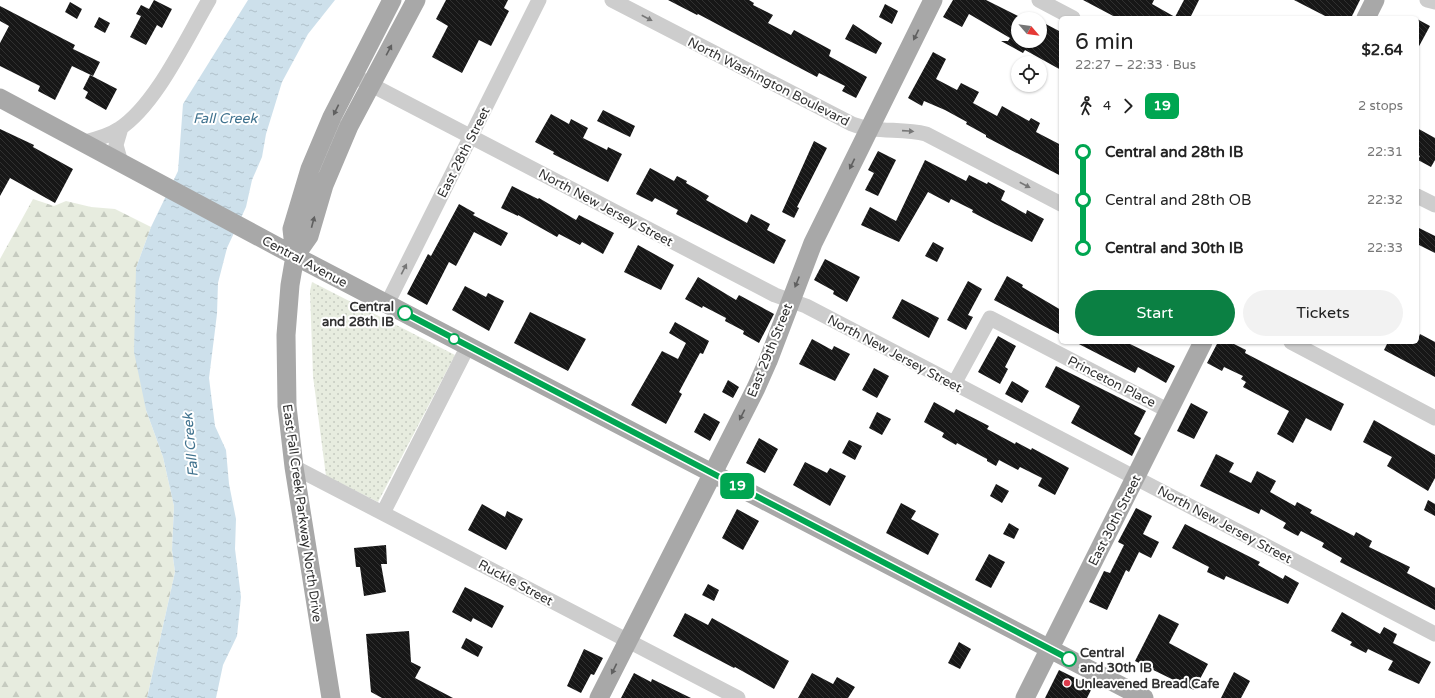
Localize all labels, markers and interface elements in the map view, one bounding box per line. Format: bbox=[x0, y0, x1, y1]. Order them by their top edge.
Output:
north arrow bbox=[1011, 12, 1047, 48]
map controls bbox=[1011, 12, 1047, 92]
one-way arrow bbox=[641, 15, 652, 21]
one-way arrow bbox=[912, 29, 919, 41]
text: 6 min bbox=[1075, 29, 1134, 55]
street label: North Washington Boulevard bbox=[685, 34, 852, 130]
text: $2.64 bbox=[1362, 41, 1403, 59]
one-way arrow bbox=[385, 44, 392, 56]
button: locate bbox=[1011, 56, 1047, 92]
text: 22:27 – 22:33 · Bus bbox=[1075, 57, 1196, 73]
icon: walk bbox=[1075, 95, 1097, 117]
icon: forward bbox=[1117, 95, 1139, 117]
text: 19 bbox=[1153, 97, 1171, 114]
text: 4 bbox=[1103, 98, 1111, 114]
text: 2 stops bbox=[1358, 98, 1403, 114]
street label: East 28th Street bbox=[434, 104, 494, 201]
one-way arrow bbox=[333, 105, 339, 116]
water label: Fall Creek bbox=[193, 110, 258, 127]
one-way arrow bbox=[902, 128, 914, 135]
text: Central and 28th IB bbox=[1105, 143, 1243, 161]
text: 22:31 bbox=[1367, 144, 1403, 160]
one-way arrow bbox=[849, 158, 855, 170]
street label: North New Jersey Street bbox=[536, 166, 676, 250]
one-way arrow bbox=[1019, 182, 1031, 188]
text: Central and 28th OB bbox=[1105, 191, 1251, 209]
text: 22:32 bbox=[1367, 192, 1403, 208]
one-way arrow bbox=[310, 216, 316, 228]
street label: Central Avenue bbox=[259, 233, 350, 291]
text: Central and 30th IB bbox=[1105, 239, 1243, 257]
text: 22:33 bbox=[1367, 240, 1403, 256]
one-way arrow bbox=[401, 263, 407, 274]
one-way arrow bbox=[794, 276, 800, 287]
button: Start bbox=[1075, 290, 1235, 336]
button: Tickets bbox=[1243, 290, 1403, 336]
place label: Central and 28th IB bbox=[322, 299, 394, 330]
street label: East 29th Street bbox=[744, 301, 796, 400]
marker: Central and 28th IB bbox=[397, 305, 413, 321]
street label: North New Jersey Street bbox=[825, 312, 965, 396]
unlabelled marker bbox=[448, 333, 460, 345]
street label: Princeton Place bbox=[1065, 353, 1158, 411]
street label: East Fall Creek Parkway North Drive bbox=[279, 403, 325, 623]
one-way arrow bbox=[739, 409, 745, 420]
water label: Fall Creek bbox=[179, 411, 202, 478]
street label: East 30th Street bbox=[1085, 472, 1145, 569]
line badge: 19 bbox=[719, 473, 755, 499]
text: 19 bbox=[728, 477, 746, 494]
street label: North New Jersey Street bbox=[1155, 483, 1295, 567]
street label: Ruckle Street bbox=[475, 556, 556, 609]
place label: Central and 30th IB bbox=[1080, 645, 1152, 676]
marker: Central and 30th IB bbox=[1061, 651, 1077, 667]
one-way arrow bbox=[611, 664, 617, 675]
place label: Unleavened Bread Cafe bbox=[1075, 676, 1220, 692]
marker: Unleavened Bread Cafe bbox=[1062, 678, 1072, 688]

